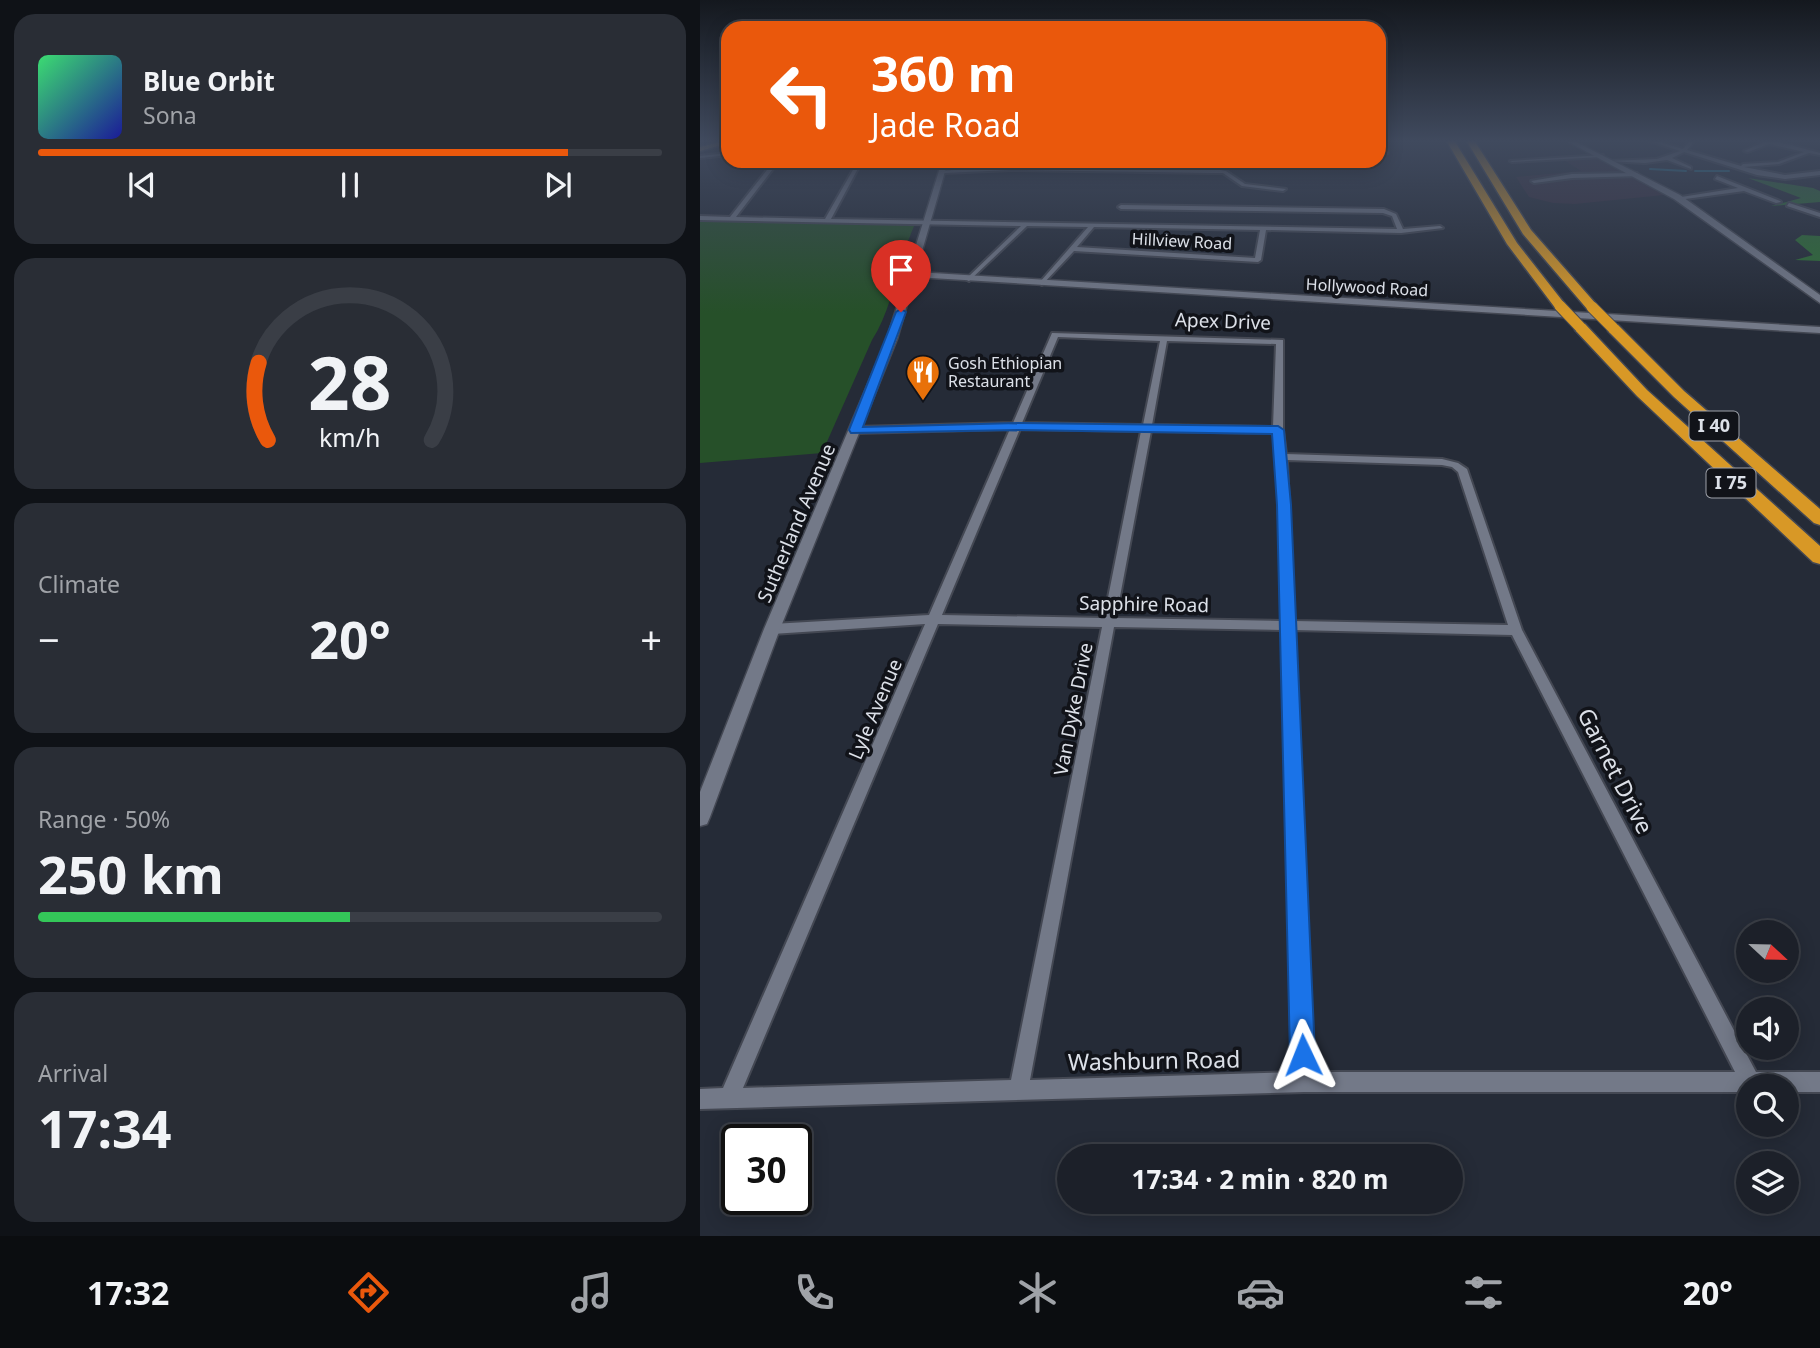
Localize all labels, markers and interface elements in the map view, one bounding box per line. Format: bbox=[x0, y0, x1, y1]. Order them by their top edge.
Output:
text: 360 m bbox=[871, 40, 1016, 106]
icon: left bbox=[756, 49, 847, 140]
text: Blue Orbit bbox=[143, 63, 275, 99]
text: Sona bbox=[143, 99, 197, 131]
text: Jade Road bbox=[871, 103, 1021, 146]
icon: previous bbox=[123, 166, 161, 204]
icon: pause bbox=[331, 166, 369, 204]
icon: next bbox=[539, 166, 577, 204]
street label: Hillview Road bbox=[1131, 227, 1233, 255]
pin bbox=[871, 240, 931, 312]
icon: arrive bbox=[882, 251, 920, 289]
street label: Hollywood Road bbox=[1305, 273, 1429, 301]
street label: Apex Drive bbox=[1175, 306, 1271, 336]
text: 28 bbox=[308, 332, 392, 431]
place label: Gosh Ethiopian Restaurant bbox=[948, 352, 1062, 392]
restaurant icon: Gosh Ethiopian Restaurant bbox=[904, 353, 942, 402]
road number: I 40 bbox=[1690, 412, 1738, 440]
text: km/h bbox=[319, 419, 381, 453]
street label: Sutherland Avenue bbox=[751, 440, 841, 606]
road number: I 75 bbox=[1706, 468, 1756, 498]
text: Climate bbox=[38, 568, 120, 600]
street label: Sapphire Road bbox=[1079, 590, 1209, 618]
text: 20° bbox=[309, 603, 391, 674]
text: − bbox=[38, 613, 60, 665]
text: + bbox=[640, 613, 662, 665]
street label: Van Dyke Drive bbox=[1047, 640, 1099, 778]
street label: Lyle Avenue bbox=[842, 655, 908, 763]
street label: Garnet Drive bbox=[1570, 702, 1661, 839]
text: Range · 50% bbox=[38, 803, 170, 835]
text: 250 km bbox=[38, 838, 224, 909]
north arrow bbox=[1736, 920, 1799, 984]
map controls bbox=[1736, 920, 1799, 1214]
button: sound bbox=[1736, 997, 1799, 1060]
position arrow bbox=[1266, 1018, 1340, 1092]
street label: Washburn Road bbox=[1068, 1042, 1240, 1078]
text: Arrival bbox=[38, 1057, 108, 1089]
button: search bbox=[1736, 1074, 1799, 1137]
text: 17:34 bbox=[38, 1092, 172, 1163]
speed limit sign: 30 bbox=[721, 1124, 812, 1215]
button: layers bbox=[1736, 1151, 1799, 1214]
text: 17:34 · 2 min · 820 m bbox=[1132, 1161, 1388, 1197]
icon: directions bbox=[344, 1268, 393, 1317]
icon: music bbox=[567, 1268, 616, 1317]
icon: phone bbox=[790, 1268, 839, 1317]
icon: climate bbox=[1013, 1268, 1062, 1317]
icon: car bbox=[1236, 1268, 1285, 1317]
icon: filters bbox=[1459, 1268, 1508, 1317]
text: 17:32 bbox=[87, 1271, 169, 1314]
text: 20° bbox=[1683, 1271, 1733, 1314]

